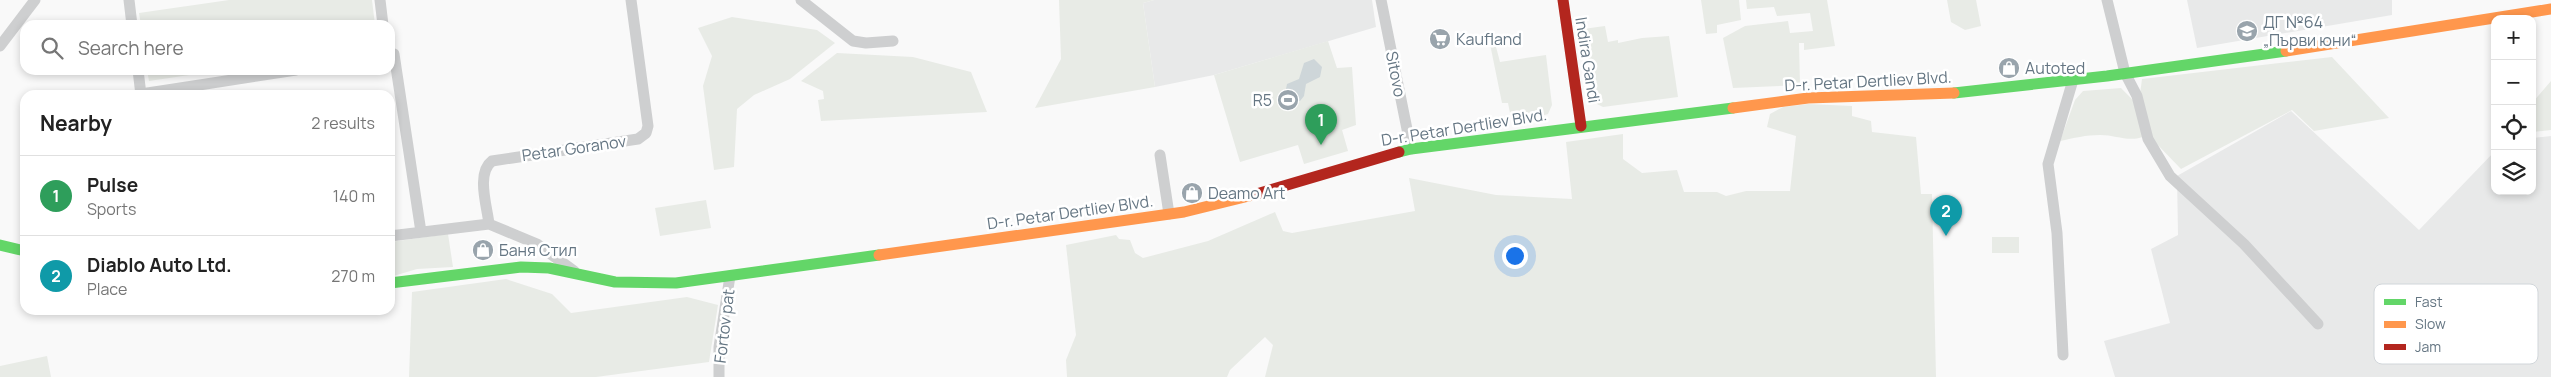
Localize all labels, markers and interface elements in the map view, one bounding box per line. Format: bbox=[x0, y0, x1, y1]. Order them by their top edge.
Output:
place label: ДГ №64 „Първи юни“ bbox=[2263, 11, 2356, 51]
street label: Indira Gandi bbox=[1570, 15, 1606, 105]
map controls bbox=[2491, 15, 2536, 195]
button: + bbox=[2491, 15, 2536, 60]
school or university icon: ДГ №64 „Първи юни“ bbox=[2235, 19, 2259, 43]
search box bbox=[20, 20, 395, 75]
supermarket icon: Kaufland bbox=[1428, 27, 1452, 51]
place label: Kaufland bbox=[1456, 28, 1522, 50]
icon: search bbox=[38, 34, 66, 62]
text: Search here bbox=[78, 35, 184, 61]
street label: Sitovo bbox=[1381, 49, 1411, 99]
shop icon: Autoted bbox=[1997, 56, 2021, 80]
place label: Autoted bbox=[2025, 57, 2085, 79]
button: − bbox=[2491, 60, 2536, 105]
street label: D-r. Petar Dertliev Blvd. bbox=[1784, 66, 1952, 96]
sports icon: R5 bbox=[1276, 88, 1300, 112]
place label: R5 bbox=[1253, 89, 1272, 111]
street label: D-r. Petar Dertliev Blvd. bbox=[1380, 103, 1548, 151]
pin: 1 bbox=[1305, 104, 1337, 145]
button: locate bbox=[2491, 105, 2536, 150]
text: Nearby bbox=[40, 109, 112, 137]
text: 2 results bbox=[311, 112, 375, 134]
street label: Petar Goranov bbox=[520, 130, 628, 166]
button: layers bbox=[2491, 150, 2536, 195]
text: Pulse bbox=[87, 172, 138, 198]
shop icon: Deamo Art bbox=[1180, 181, 1204, 205]
place label: Deamo Art bbox=[1208, 182, 1285, 204]
text: 1 bbox=[52, 185, 60, 207]
text: 140 m bbox=[333, 185, 375, 207]
street label: D-r. Petar Dertliev Blvd. bbox=[986, 189, 1154, 235]
pin: 2 bbox=[1930, 195, 1962, 236]
text: Sports bbox=[87, 198, 136, 220]
shop icon: Баня Стил bbox=[471, 238, 495, 262]
place label: Баня Стил bbox=[499, 239, 577, 261]
your location bbox=[1502, 243, 1528, 269]
text: Diablo Auto Ltd. bbox=[87, 252, 232, 278]
text: 2 bbox=[51, 265, 61, 287]
text: 270 m bbox=[331, 265, 375, 287]
text: Place bbox=[87, 278, 127, 300]
legend bbox=[2374, 284, 2538, 364]
street label: Fortov pat bbox=[709, 288, 739, 364]
text: Fast bbox=[2415, 292, 2443, 311]
text: Slow bbox=[2415, 314, 2446, 333]
text: Jam bbox=[2415, 337, 2441, 356]

